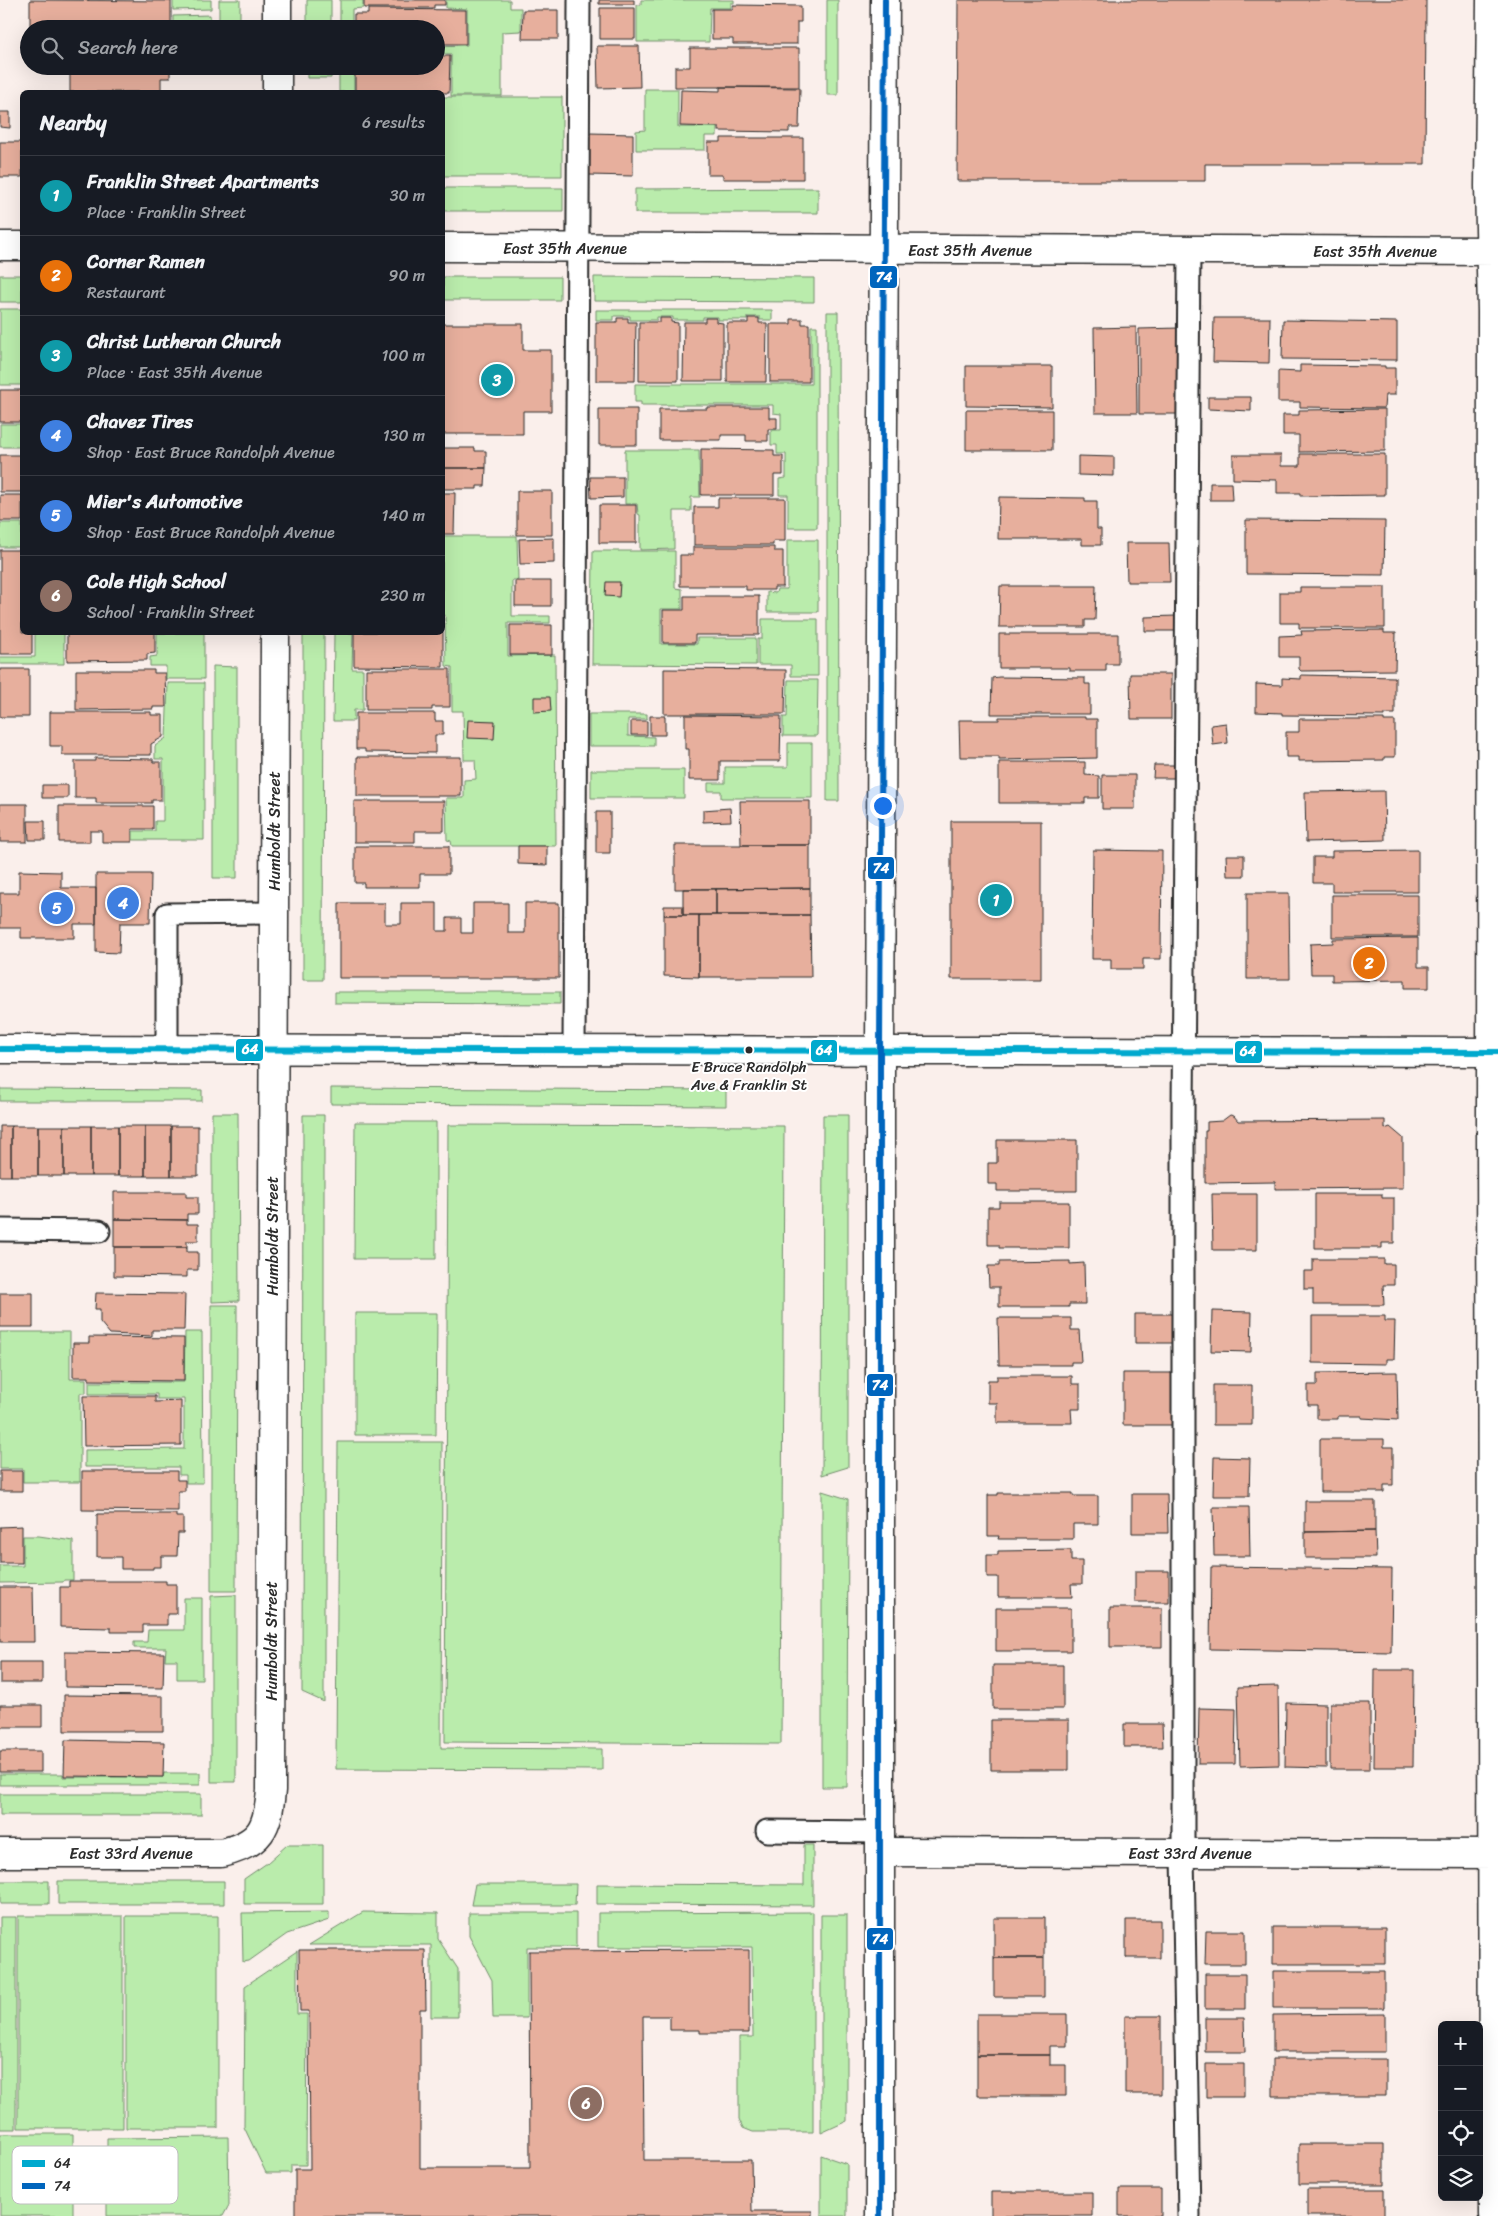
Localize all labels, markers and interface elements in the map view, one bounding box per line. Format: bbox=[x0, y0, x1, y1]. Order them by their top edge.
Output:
search box bbox=[20, 20, 445, 75]
text: Search here bbox=[78, 31, 178, 64]
icon: search bbox=[38, 34, 66, 62]
text: Nearby bbox=[40, 104, 106, 142]
text: 6 results bbox=[362, 108, 425, 137]
text: Franklin Street Apartments bbox=[87, 165, 319, 198]
text: 1 bbox=[53, 181, 59, 210]
text: 30 m bbox=[390, 181, 425, 210]
text: Place · Franklin Street bbox=[87, 198, 246, 227]
street label: East 35th Avenue bbox=[503, 234, 627, 263]
street label: East 35th Avenue bbox=[908, 236, 1032, 265]
street label: East 35th Avenue bbox=[1313, 237, 1437, 266]
text: Corner Ramen bbox=[87, 245, 205, 278]
text: 2 bbox=[51, 261, 61, 290]
text: 90 m bbox=[389, 261, 425, 290]
line badge: 74 bbox=[869, 265, 898, 289]
text: 74 bbox=[876, 265, 893, 290]
text: Restaurant bbox=[87, 278, 166, 307]
text: Christ Lutheran Church bbox=[87, 325, 281, 358]
text: 3 bbox=[52, 341, 60, 370]
text: 100 m bbox=[381, 341, 425, 370]
text: Place · East 35th Avenue bbox=[87, 358, 262, 387]
pin: 3 bbox=[481, 361, 513, 399]
text: Chavez Tires bbox=[87, 405, 193, 438]
text: 4 bbox=[51, 421, 61, 450]
text: 130 m bbox=[383, 421, 425, 450]
text: Shop · East Bruce Randolph Avenue bbox=[87, 438, 335, 467]
text: Mier's Automotive bbox=[87, 485, 242, 518]
text: 5 bbox=[51, 501, 61, 530]
text: 140 m bbox=[382, 501, 425, 530]
text: Shop · East Bruce Randolph Avenue bbox=[87, 518, 335, 547]
text: Cole High School bbox=[87, 565, 226, 598]
text: 6 bbox=[51, 581, 61, 610]
text: 230 m bbox=[380, 581, 425, 610]
text: School · Franklin Street bbox=[87, 598, 255, 627]
street label: Humboldt Street bbox=[260, 771, 289, 891]
your location bbox=[870, 793, 896, 819]
line badge: 74 bbox=[867, 856, 895, 880]
text: 74 bbox=[873, 856, 890, 881]
pin: 1 bbox=[980, 881, 1012, 919]
pin: 4 bbox=[107, 884, 139, 922]
pin: 5 bbox=[41, 889, 73, 927]
pin: 2 bbox=[1353, 944, 1385, 982]
text: 64 bbox=[241, 1037, 259, 1062]
line badge: 64 bbox=[235, 1038, 264, 1062]
text: 64 bbox=[815, 1038, 833, 1063]
line badge: 64 bbox=[810, 1039, 838, 1063]
text: 64 bbox=[1239, 1039, 1257, 1064]
line badge: 64 bbox=[1234, 1040, 1263, 1064]
marker: E Bruce Randolph Ave & Franklin St bbox=[744, 1045, 754, 1055]
place label: E Bruce Randolph Ave & Franklin St bbox=[690, 1054, 808, 1098]
street label: Humboldt Street bbox=[258, 1176, 287, 1296]
line badge: 74 bbox=[866, 1373, 894, 1397]
text: 74 bbox=[872, 1373, 889, 1398]
street label: Humboldt Street bbox=[257, 1581, 286, 1701]
street label: East 33rd Avenue bbox=[69, 1839, 193, 1868]
street label: East 33rd Avenue bbox=[1128, 1839, 1252, 1868]
line badge: 74 bbox=[866, 1927, 894, 1951]
text: 74 bbox=[872, 1927, 889, 1952]
map controls bbox=[1438, 2021, 1483, 2201]
button: + bbox=[1438, 2021, 1483, 2066]
button: − bbox=[1438, 2066, 1483, 2111]
pin: 6 bbox=[570, 2084, 602, 2122]
button: locate bbox=[1438, 2111, 1483, 2156]
legend bbox=[12, 2146, 178, 2204]
text: 64 bbox=[54, 2151, 71, 2176]
button: layers bbox=[1438, 2156, 1483, 2201]
text: 74 bbox=[54, 2174, 71, 2199]

